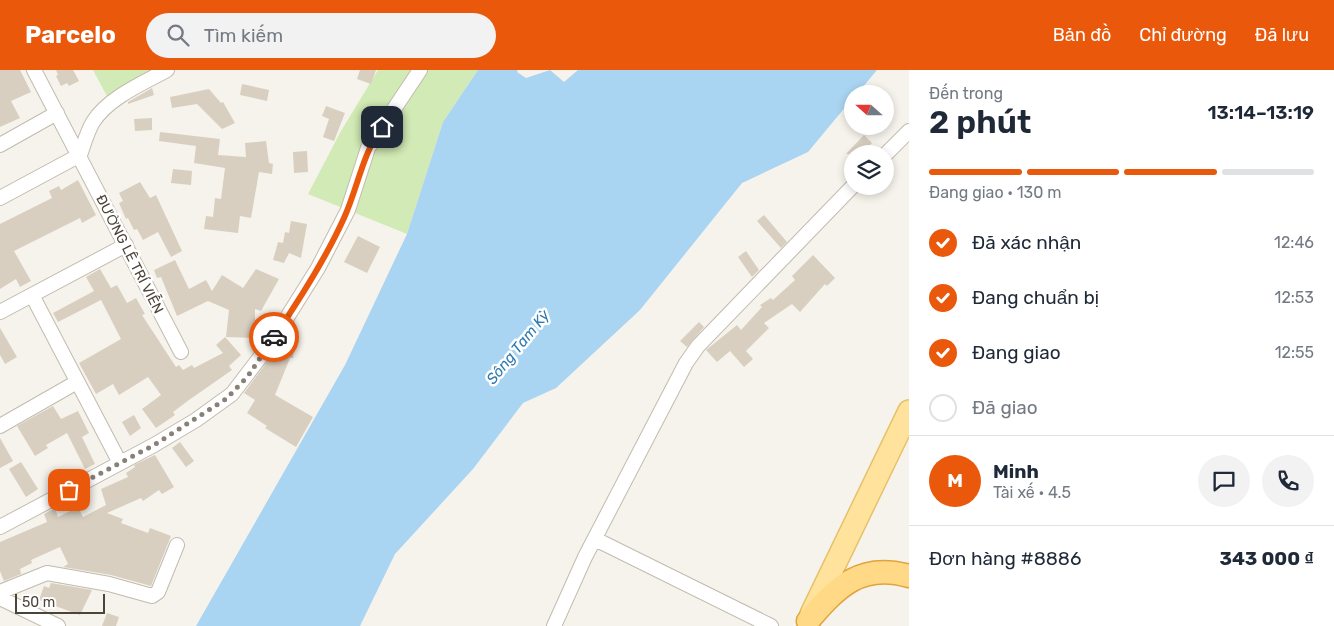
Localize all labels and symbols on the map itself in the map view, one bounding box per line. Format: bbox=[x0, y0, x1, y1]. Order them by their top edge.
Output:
north arrow bbox=[844, 85, 894, 135]
pin bbox=[361, 106, 403, 148]
street label: ĐƯỜNG LÊ TRÍ VIỄN bbox=[92, 191, 168, 317]
water label: Sông Tam Kỳ bbox=[483, 306, 554, 388]
courier bbox=[249, 312, 299, 362]
pin bbox=[48, 469, 90, 511]
scale bar bbox=[15, 591, 105, 614]

